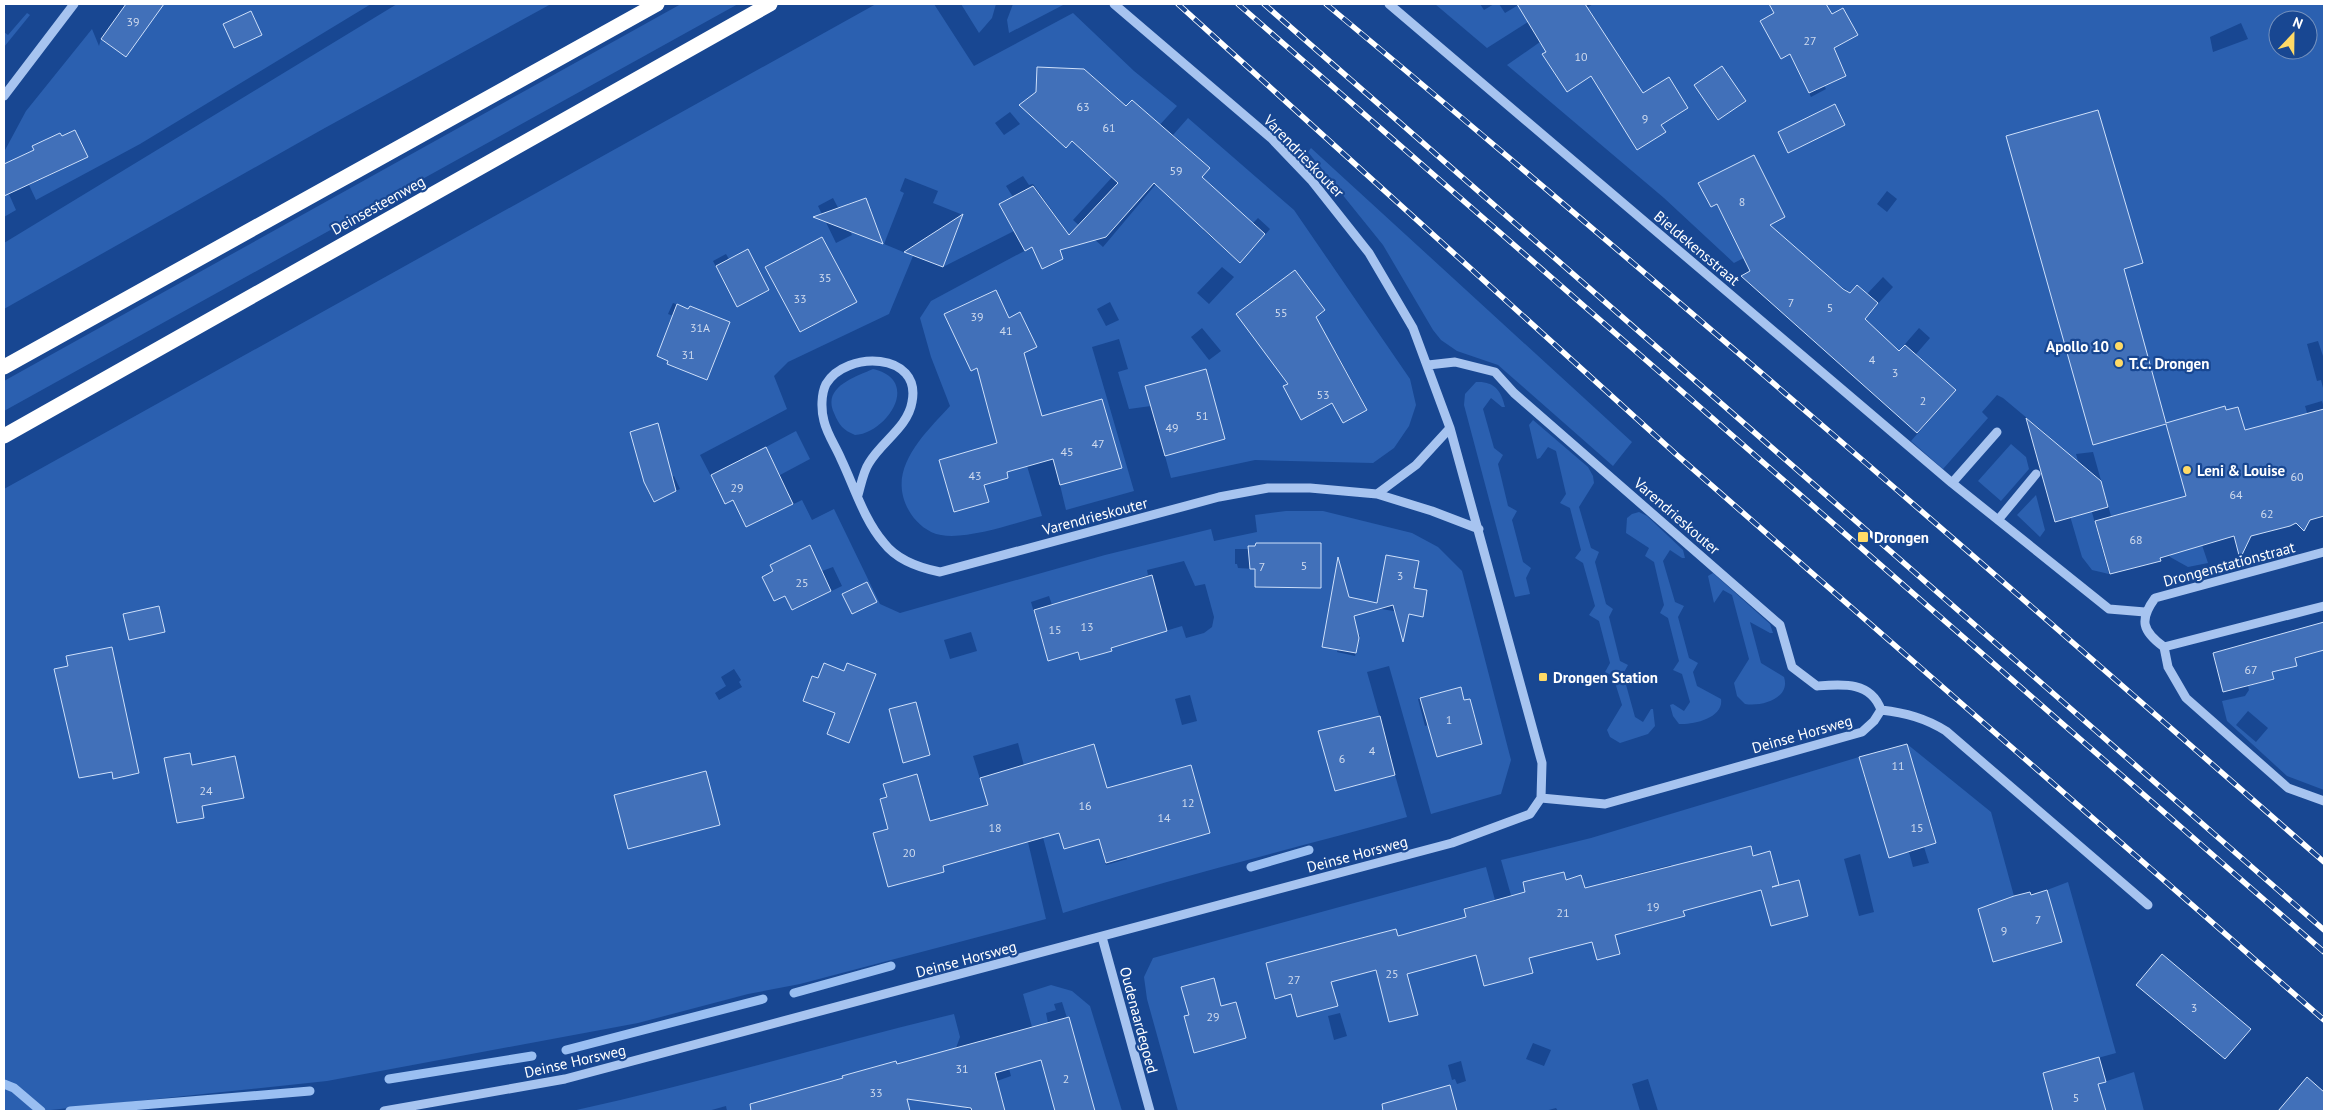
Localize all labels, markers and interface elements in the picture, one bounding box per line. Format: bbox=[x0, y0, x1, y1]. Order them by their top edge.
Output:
north arrow bbox=[2268, 10, 2318, 60]
text: N bbox=[2290, 13, 2306, 33]
house number: 39 bbox=[126, 14, 140, 29]
house number: 27 bbox=[1803, 33, 1817, 48]
house number: 10 bbox=[1574, 49, 1588, 64]
house number: 63 bbox=[1076, 99, 1090, 114]
street label: Varendrieskouter bbox=[1259, 110, 1348, 201]
house number: 9 bbox=[1642, 111, 1648, 126]
house number: 61 bbox=[1102, 120, 1116, 135]
house number: 59 bbox=[1169, 163, 1183, 178]
street label: Deinsesteenweg bbox=[328, 171, 428, 239]
house number: 8 bbox=[1739, 194, 1745, 209]
street label: Bieldekensstraat bbox=[1650, 207, 1744, 289]
house number: 35 bbox=[818, 270, 832, 285]
house number: 33 bbox=[793, 291, 807, 306]
house number: 7 bbox=[1788, 295, 1794, 310]
house number: 5 bbox=[1827, 300, 1833, 315]
house number: 55 bbox=[1274, 305, 1288, 320]
house number: 39 bbox=[970, 309, 984, 324]
house number: 31A bbox=[690, 320, 710, 335]
house number: 41 bbox=[999, 323, 1013, 338]
place label: Apollo 10 bbox=[2046, 337, 2109, 356]
marker: Apollo 10 bbox=[2113, 340, 2125, 352]
house number: 31 bbox=[681, 347, 695, 362]
house number: 4 bbox=[1869, 352, 1876, 367]
place label: T.C. Drongen bbox=[2129, 354, 2209, 373]
marker: T.C. Drongen bbox=[2113, 357, 2125, 369]
house number: 3 bbox=[1892, 365, 1898, 380]
house number: 53 bbox=[1316, 387, 1330, 402]
house number: 2 bbox=[1920, 393, 1926, 408]
house number: 51 bbox=[1195, 408, 1209, 423]
house number: 49 bbox=[1165, 420, 1179, 435]
house number: 47 bbox=[1091, 436, 1105, 451]
house number: 45 bbox=[1060, 444, 1074, 459]
place label: Leni & Louise bbox=[2197, 461, 2285, 480]
marker: Leni & Louise bbox=[2181, 464, 2193, 476]
house number: 43 bbox=[968, 468, 982, 483]
house number: 60 bbox=[2290, 469, 2304, 484]
street label: Varendrieskouter bbox=[1629, 473, 1724, 559]
house number: 29 bbox=[730, 480, 744, 495]
house number: 64 bbox=[2229, 487, 2243, 502]
street label: Varendrieskouter bbox=[1039, 493, 1150, 539]
house number: 62 bbox=[2260, 506, 2274, 521]
place label: Drongen bbox=[1874, 528, 1929, 547]
marker: Drongen bbox=[1856, 530, 1870, 544]
house number: 68 bbox=[2129, 532, 2143, 547]
street label: Drongenstationstraat bbox=[2161, 537, 2297, 591]
house number: 5 bbox=[1301, 558, 1307, 573]
house number: 7 bbox=[1259, 559, 1265, 574]
house number: 3 bbox=[1397, 568, 1403, 583]
house number: 25 bbox=[795, 575, 809, 590]
house number: 13 bbox=[1080, 619, 1094, 634]
house number: 15 bbox=[1048, 622, 1062, 637]
house number: 67 bbox=[2244, 662, 2258, 677]
place label: Drongen Station bbox=[1553, 668, 1658, 687]
marker: Drongen Station bbox=[1537, 671, 1549, 683]
street label: Deinse Horsweg bbox=[1750, 711, 1854, 757]
house number: 1 bbox=[1446, 712, 1452, 727]
house number: 4 bbox=[1369, 743, 1376, 758]
house number: 6 bbox=[1339, 751, 1345, 766]
house number: 11 bbox=[1891, 758, 1905, 773]
house number: 24 bbox=[199, 783, 213, 798]
house number: 12 bbox=[1181, 795, 1195, 810]
house number: 16 bbox=[1078, 798, 1092, 813]
house number: 14 bbox=[1157, 810, 1171, 825]
house number: 18 bbox=[988, 820, 1002, 835]
house number: 15 bbox=[1910, 820, 1924, 835]
street label: Deinse Horsweg bbox=[1305, 831, 1409, 877]
house number: 20 bbox=[902, 845, 916, 860]
house number: 19 bbox=[1646, 899, 1660, 914]
house number: 21 bbox=[1556, 905, 1570, 920]
house number: 7 bbox=[2035, 912, 2041, 927]
house number: 9 bbox=[2001, 923, 2007, 938]
street label: Deinse Horsweg bbox=[914, 936, 1018, 982]
street label: Oudenaardegoed bbox=[1116, 965, 1162, 1075]
house number: 25 bbox=[1385, 966, 1399, 981]
house number: 27 bbox=[1287, 972, 1301, 987]
house number: 3 bbox=[2191, 1000, 2197, 1015]
house number: 29 bbox=[1206, 1009, 1220, 1024]
street label: Deinse Horsweg bbox=[522, 1040, 628, 1082]
house number: 31 bbox=[955, 1061, 969, 1076]
house number: 2 bbox=[1063, 1071, 1069, 1086]
house number: 33 bbox=[869, 1085, 883, 1100]
house number: 5 bbox=[2073, 1090, 2079, 1105]

